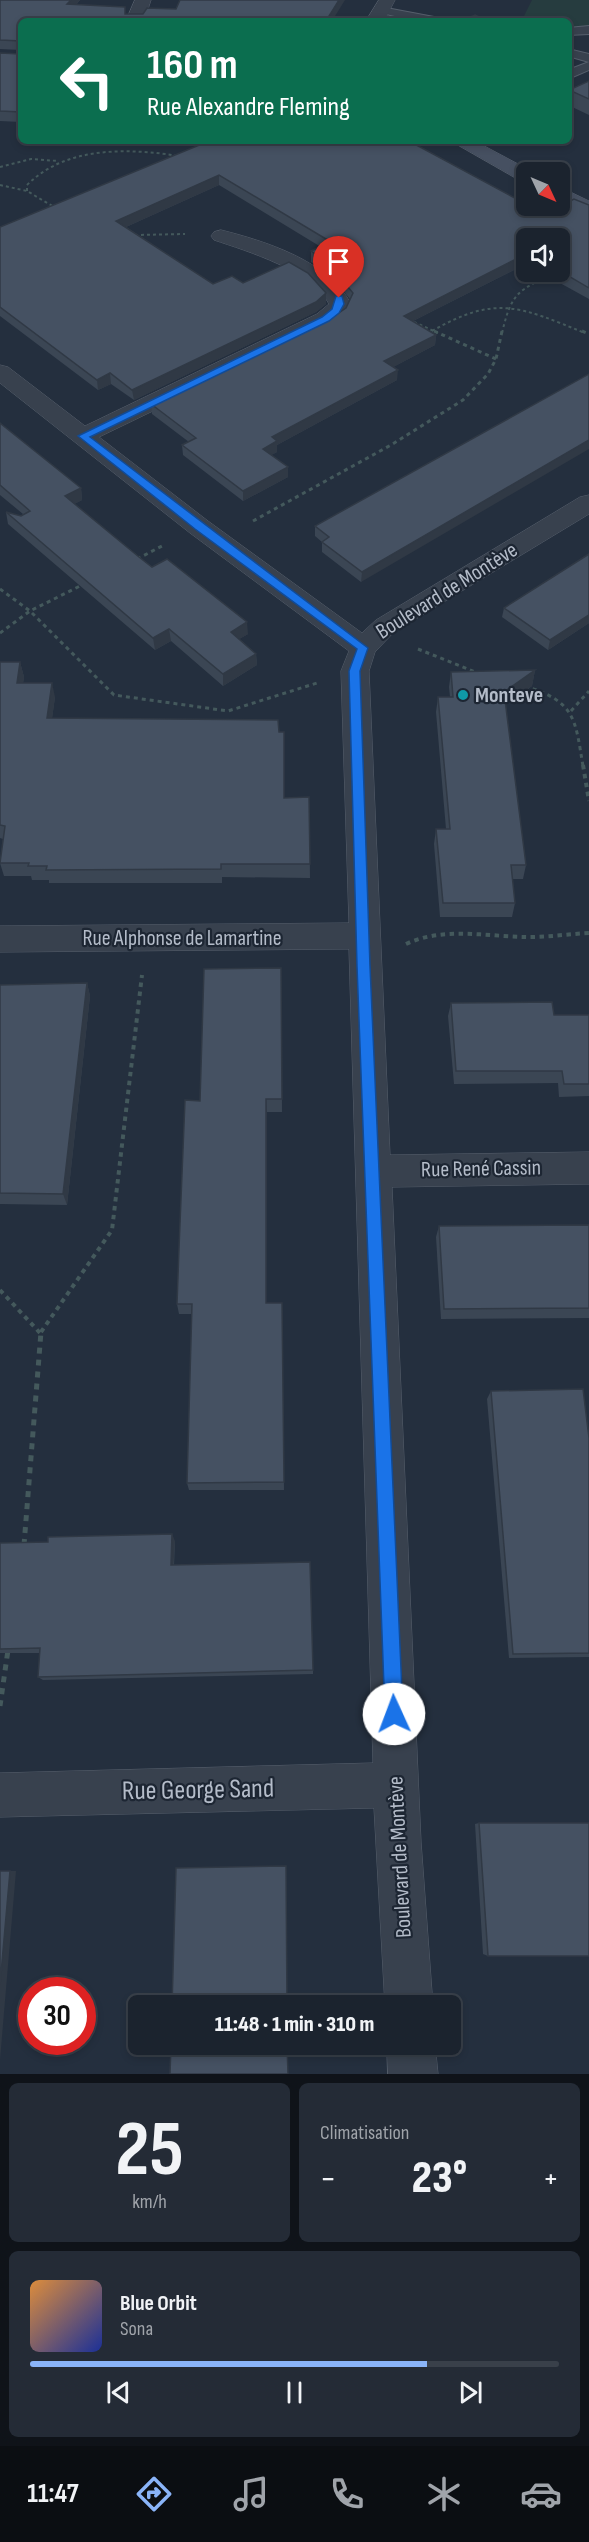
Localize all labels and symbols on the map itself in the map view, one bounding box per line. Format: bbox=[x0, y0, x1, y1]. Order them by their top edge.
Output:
north arrow bbox=[516, 162, 570, 216]
pin bbox=[313, 236, 364, 298]
street label: Boulevard de Montève bbox=[371, 537, 523, 645]
place label: Monteve bbox=[475, 682, 543, 709]
marker: Monteve bbox=[456, 688, 470, 702]
street label: Rue Alphonse de Lamartine bbox=[82, 925, 282, 952]
street label: Rue René Cassin bbox=[421, 1154, 541, 1184]
position arrow bbox=[362, 1682, 426, 1746]
street label: Rue George Sand bbox=[122, 1773, 274, 1807]
street label: Boulevard de Montève bbox=[382, 1775, 418, 1939]
speed limit sign: 30 bbox=[18, 1977, 96, 2055]

